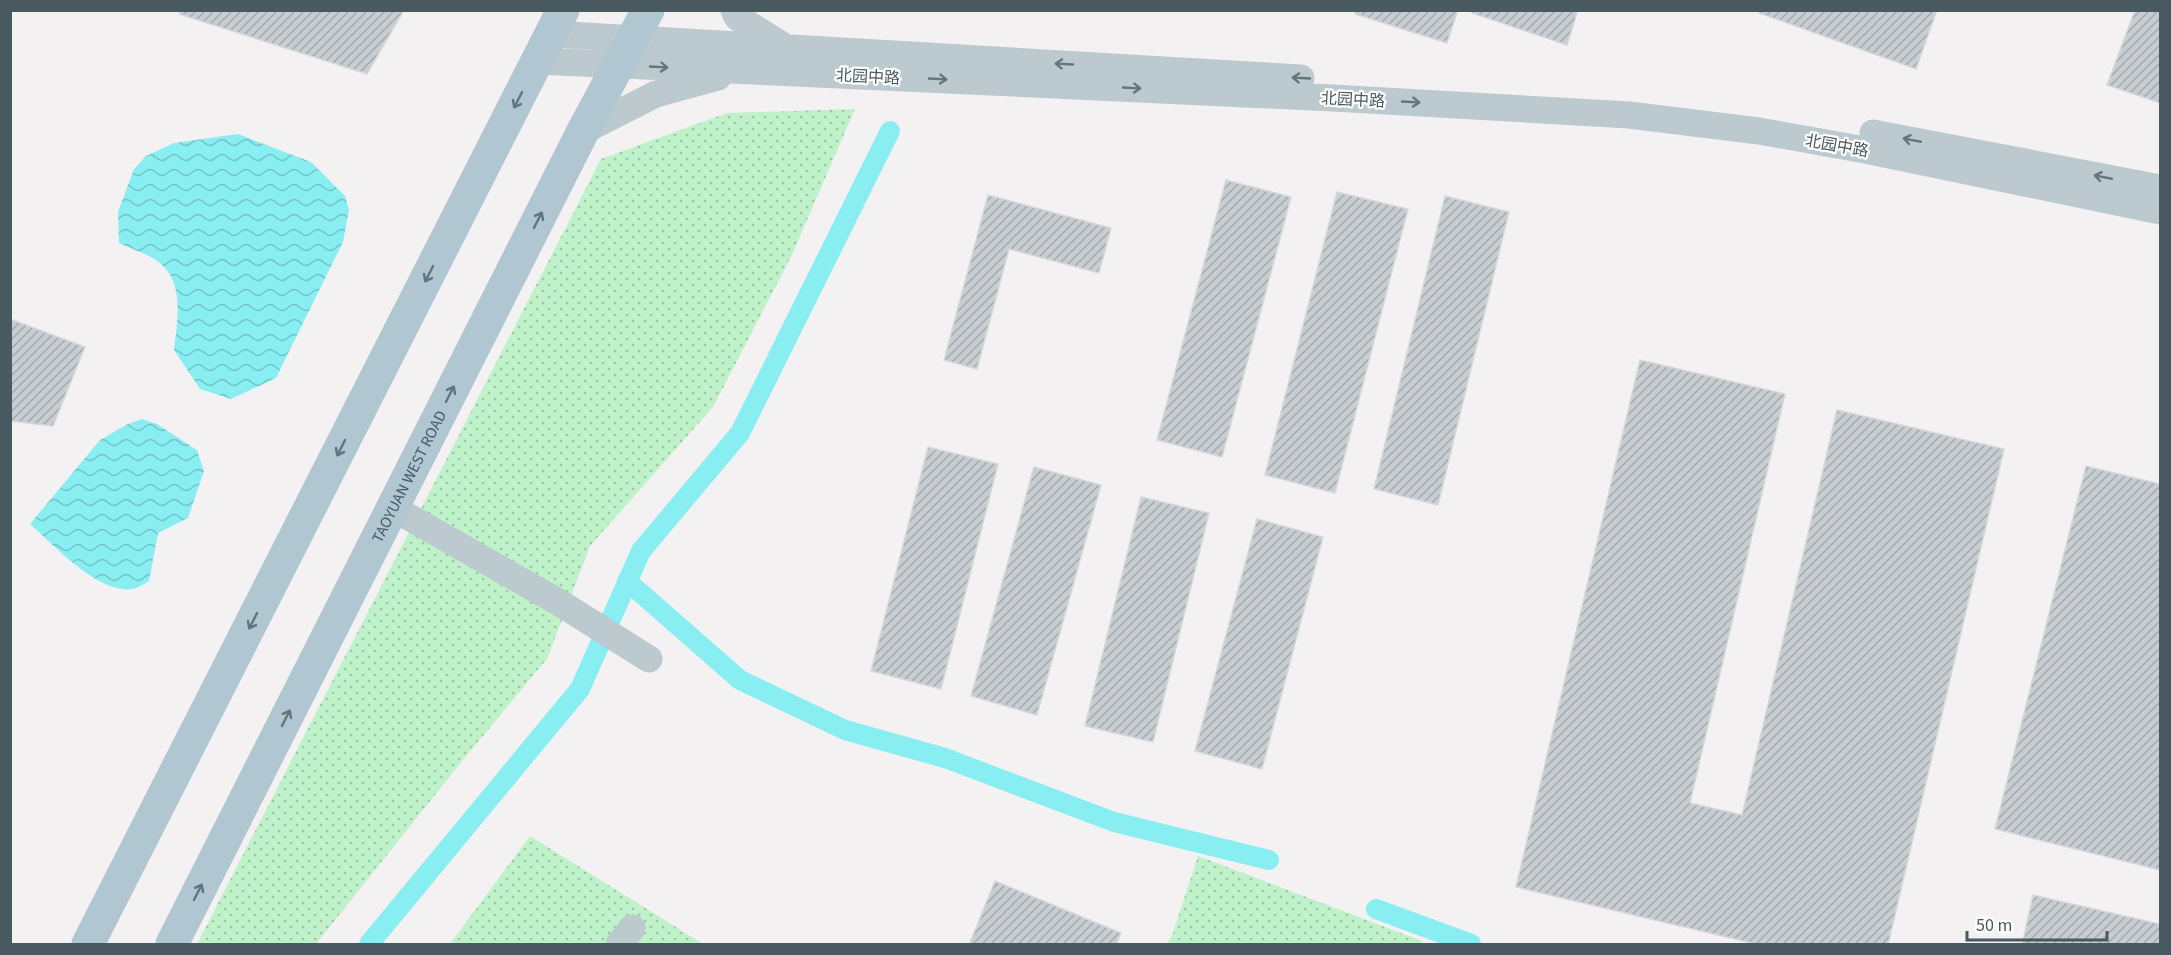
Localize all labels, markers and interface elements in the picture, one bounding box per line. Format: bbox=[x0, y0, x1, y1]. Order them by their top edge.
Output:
one-way arrow bbox=[1055, 58, 1075, 69]
one-way arrow bbox=[648, 61, 668, 72]
street label: 北园中路 bbox=[835, 64, 900, 90]
one-way arrow bbox=[1291, 72, 1311, 83]
one-way arrow bbox=[927, 74, 947, 85]
one-way arrow bbox=[1122, 83, 1142, 94]
street label: 北园中路 bbox=[1320, 87, 1385, 113]
one-way arrow bbox=[512, 91, 524, 108]
one-way arrow bbox=[1401, 97, 1421, 108]
street label: 北园中路 bbox=[1803, 130, 1870, 162]
one-way arrow bbox=[1902, 134, 1922, 145]
one-way arrow bbox=[2094, 171, 2113, 182]
one-way arrow bbox=[533, 212, 544, 230]
one-way arrow bbox=[423, 264, 435, 282]
one-way arrow bbox=[445, 386, 456, 404]
street label: TAOYUAN WEST ROAD bbox=[367, 407, 452, 547]
one-way arrow bbox=[335, 438, 346, 456]
one-way arrow bbox=[246, 612, 258, 630]
one-way arrow bbox=[281, 710, 292, 728]
one-way arrow bbox=[193, 884, 204, 902]
scale bar bbox=[1967, 904, 2106, 942]
text: 50 m bbox=[1976, 913, 2012, 938]

